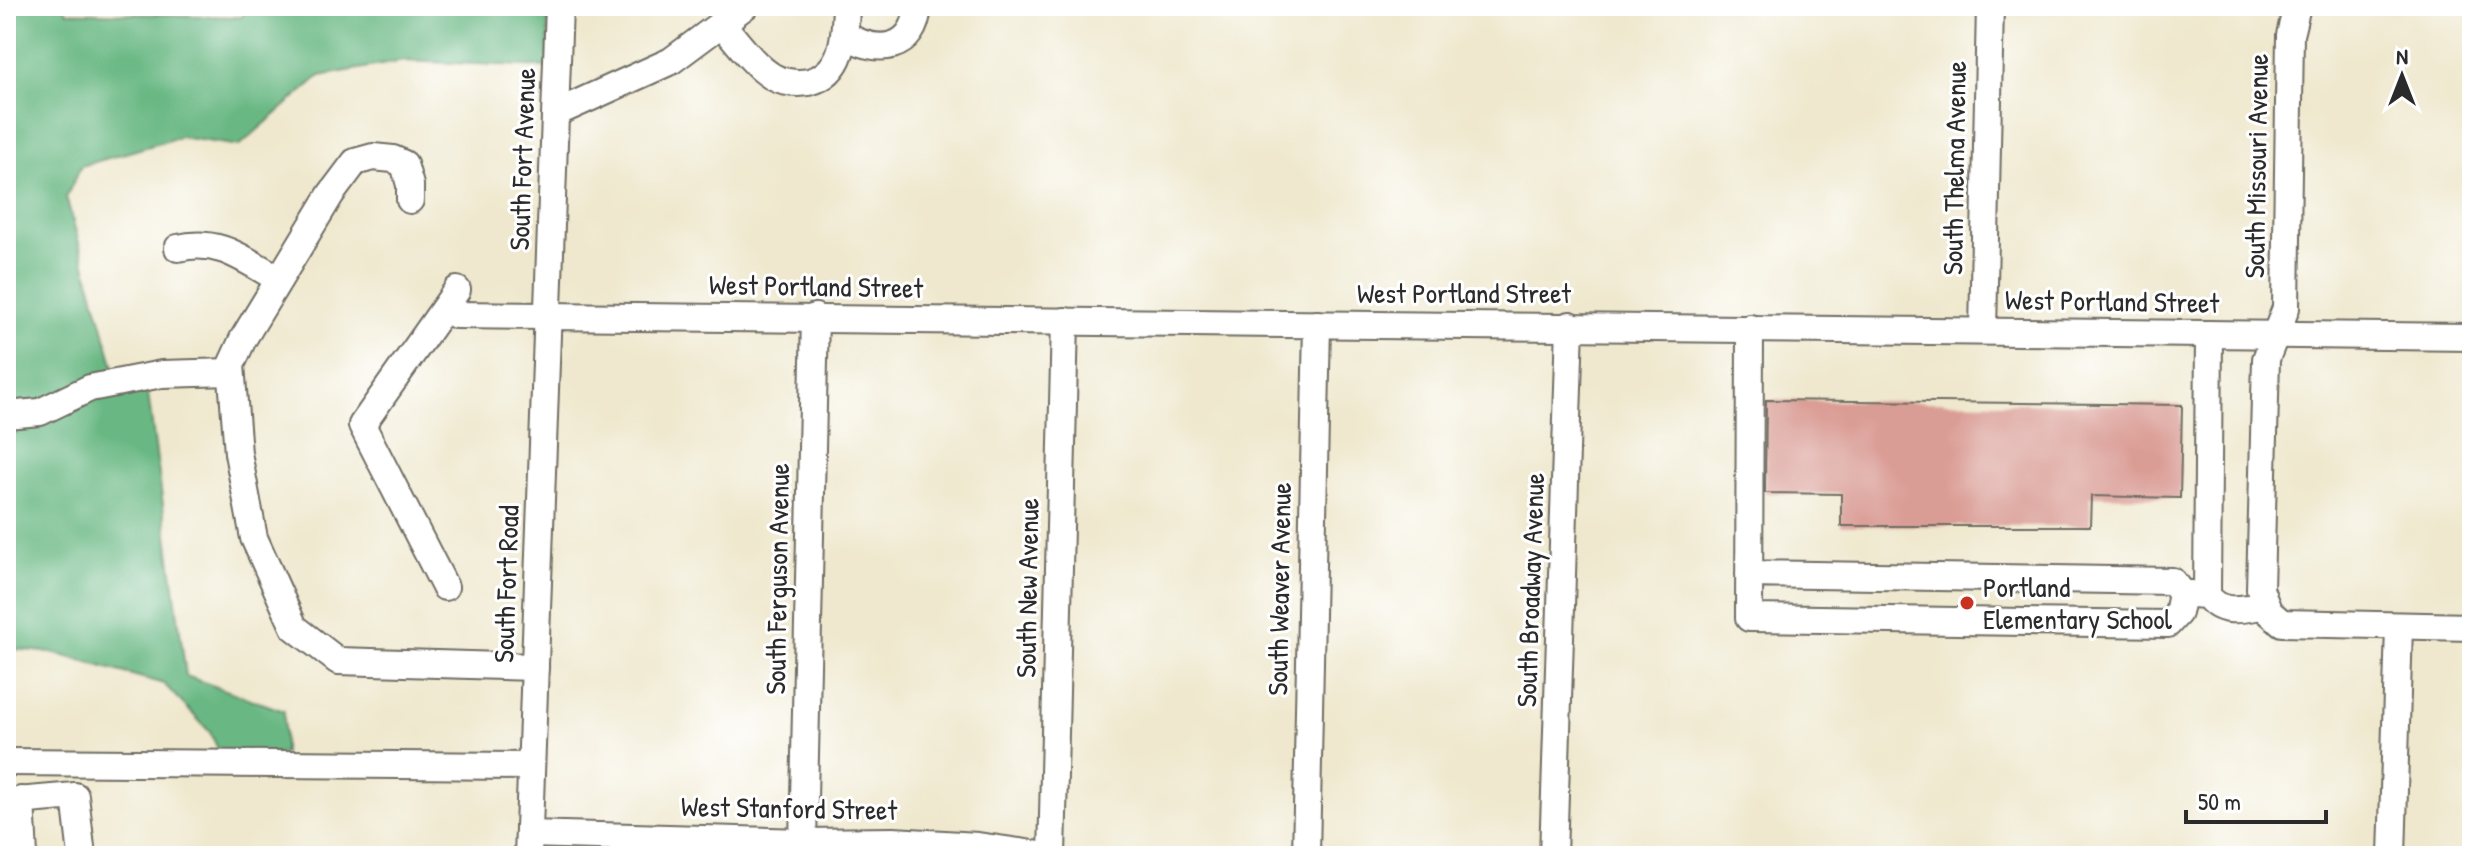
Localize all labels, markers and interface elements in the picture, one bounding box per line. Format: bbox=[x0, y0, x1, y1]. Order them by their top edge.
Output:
north arrow bbox=[2362, 36, 2442, 116]
text: N bbox=[2396, 41, 2408, 71]
street label: South Missouri Avenue bbox=[2235, 53, 2277, 279]
street label: South Thelma Avenue bbox=[1933, 61, 1975, 275]
street label: South Fort Avenue bbox=[500, 67, 544, 251]
street label: West Portland Street bbox=[709, 265, 924, 307]
street label: West Portland Street bbox=[1357, 274, 1571, 312]
street label: West Portland Street bbox=[2005, 280, 2220, 322]
street label: South Ferguson Avenue bbox=[756, 463, 798, 695]
street label: South Broadway Avenue bbox=[1507, 472, 1553, 708]
street label: South Weaver Avenue bbox=[1258, 482, 1300, 696]
street label: South New Avenue bbox=[1006, 498, 1048, 678]
street label: South Fort Road bbox=[484, 504, 528, 663]
place label: Portland Elementary School bbox=[1983, 568, 2173, 638]
marker: Portland Elementary School bbox=[1958, 594, 1976, 612]
scale bar bbox=[2186, 774, 2326, 824]
text: 50 m bbox=[2198, 785, 2241, 817]
street label: West Stanford Street bbox=[681, 787, 898, 829]

